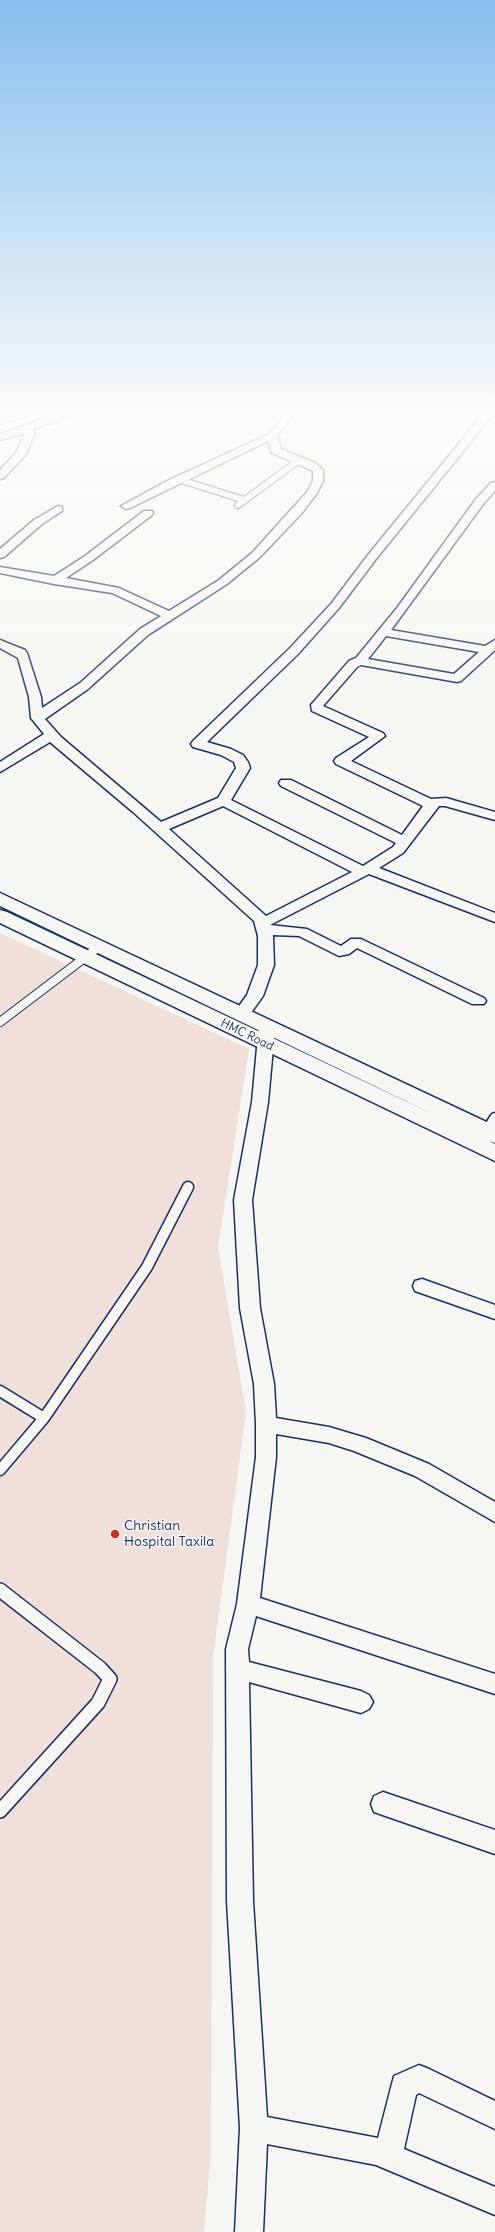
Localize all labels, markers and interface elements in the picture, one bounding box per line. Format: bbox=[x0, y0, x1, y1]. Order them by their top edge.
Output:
street label: HMC Road bbox=[218, 1016, 276, 1054]
place label: Christian Hospital Taxila bbox=[124, 1518, 214, 1550]
marker: Christian Hospital Taxila bbox=[109, 1528, 121, 1540]

